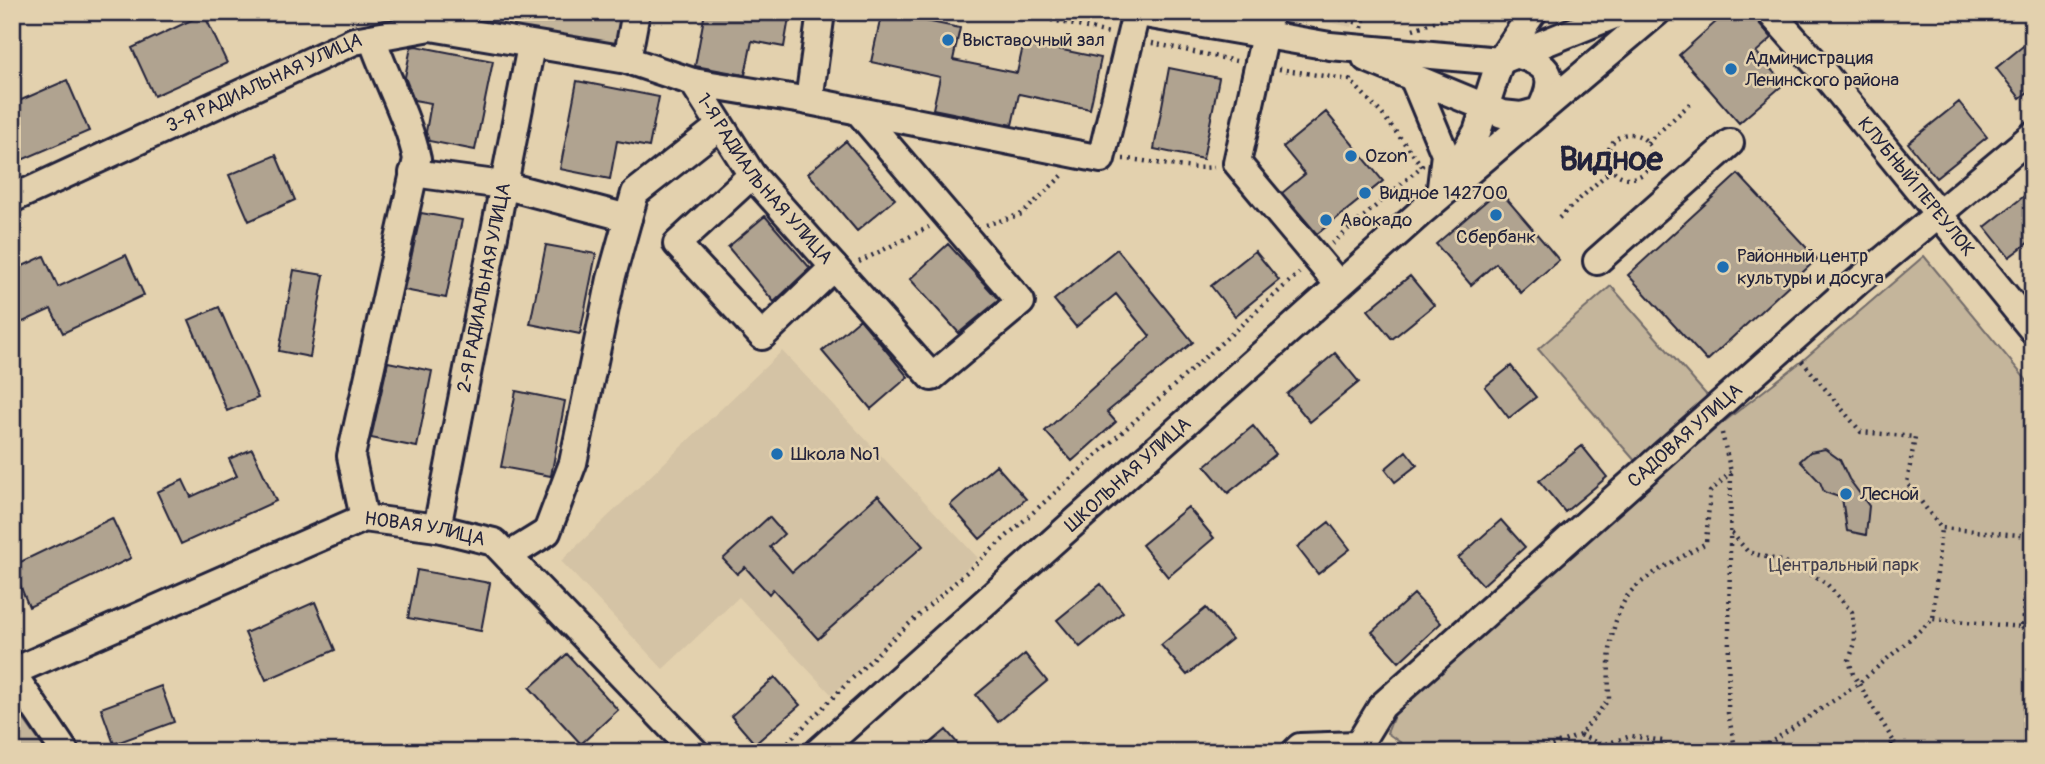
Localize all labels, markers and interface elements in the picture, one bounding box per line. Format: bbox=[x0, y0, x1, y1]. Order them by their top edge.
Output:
street label: 3-Я РАДИАЛЬНАЯ УЛИЦА bbox=[163, 28, 364, 138]
place label: Выставочный зал bbox=[962, 28, 1105, 52]
marker: Выставочный зал bbox=[940, 32, 956, 48]
place label: Администрация Ленинского района bbox=[1744, 46, 1899, 92]
marker: Администрация Ленинского района bbox=[1723, 61, 1739, 77]
street label: 1-Я РАДИАЛЬНАЯ УЛИЦА bbox=[691, 89, 838, 269]
street label: КЛУБНЫЙ ПЕРЕУЛОК bbox=[1852, 112, 1980, 261]
district label: Видное bbox=[1559, 139, 1664, 180]
place label: Ozon bbox=[1365, 144, 1408, 168]
marker: Ozon bbox=[1343, 148, 1359, 164]
street label: 2-Я РАДИАЛЬНАЯ УЛИЦА bbox=[452, 181, 516, 394]
place label: Видное 142700 bbox=[1379, 181, 1508, 205]
marker: Видное 142700 bbox=[1357, 185, 1373, 201]
marker: Сбербанк bbox=[1488, 207, 1504, 223]
place label: Авокадо bbox=[1340, 208, 1412, 232]
marker: Авокадо bbox=[1318, 212, 1334, 228]
place label: Сбербанк bbox=[1456, 225, 1536, 249]
place label: Районный центр культуры и досуга bbox=[1737, 244, 1884, 290]
marker: Районный центр культуры и досуга bbox=[1715, 259, 1731, 275]
street label: САДОВАЯ УЛИЦА bbox=[1623, 378, 1747, 493]
street label: ШКОЛЬНАЯ УЛИЦА bbox=[1060, 412, 1196, 537]
place label: Школа №1 bbox=[791, 442, 880, 466]
marker: Школа №1 bbox=[769, 446, 785, 462]
place label: Лесной bbox=[1859, 482, 1919, 506]
marker: Лесной bbox=[1838, 486, 1854, 502]
street label: НОВАЯ УЛИЦА bbox=[363, 506, 488, 551]
park label: Центральный парк bbox=[1769, 553, 1919, 577]

